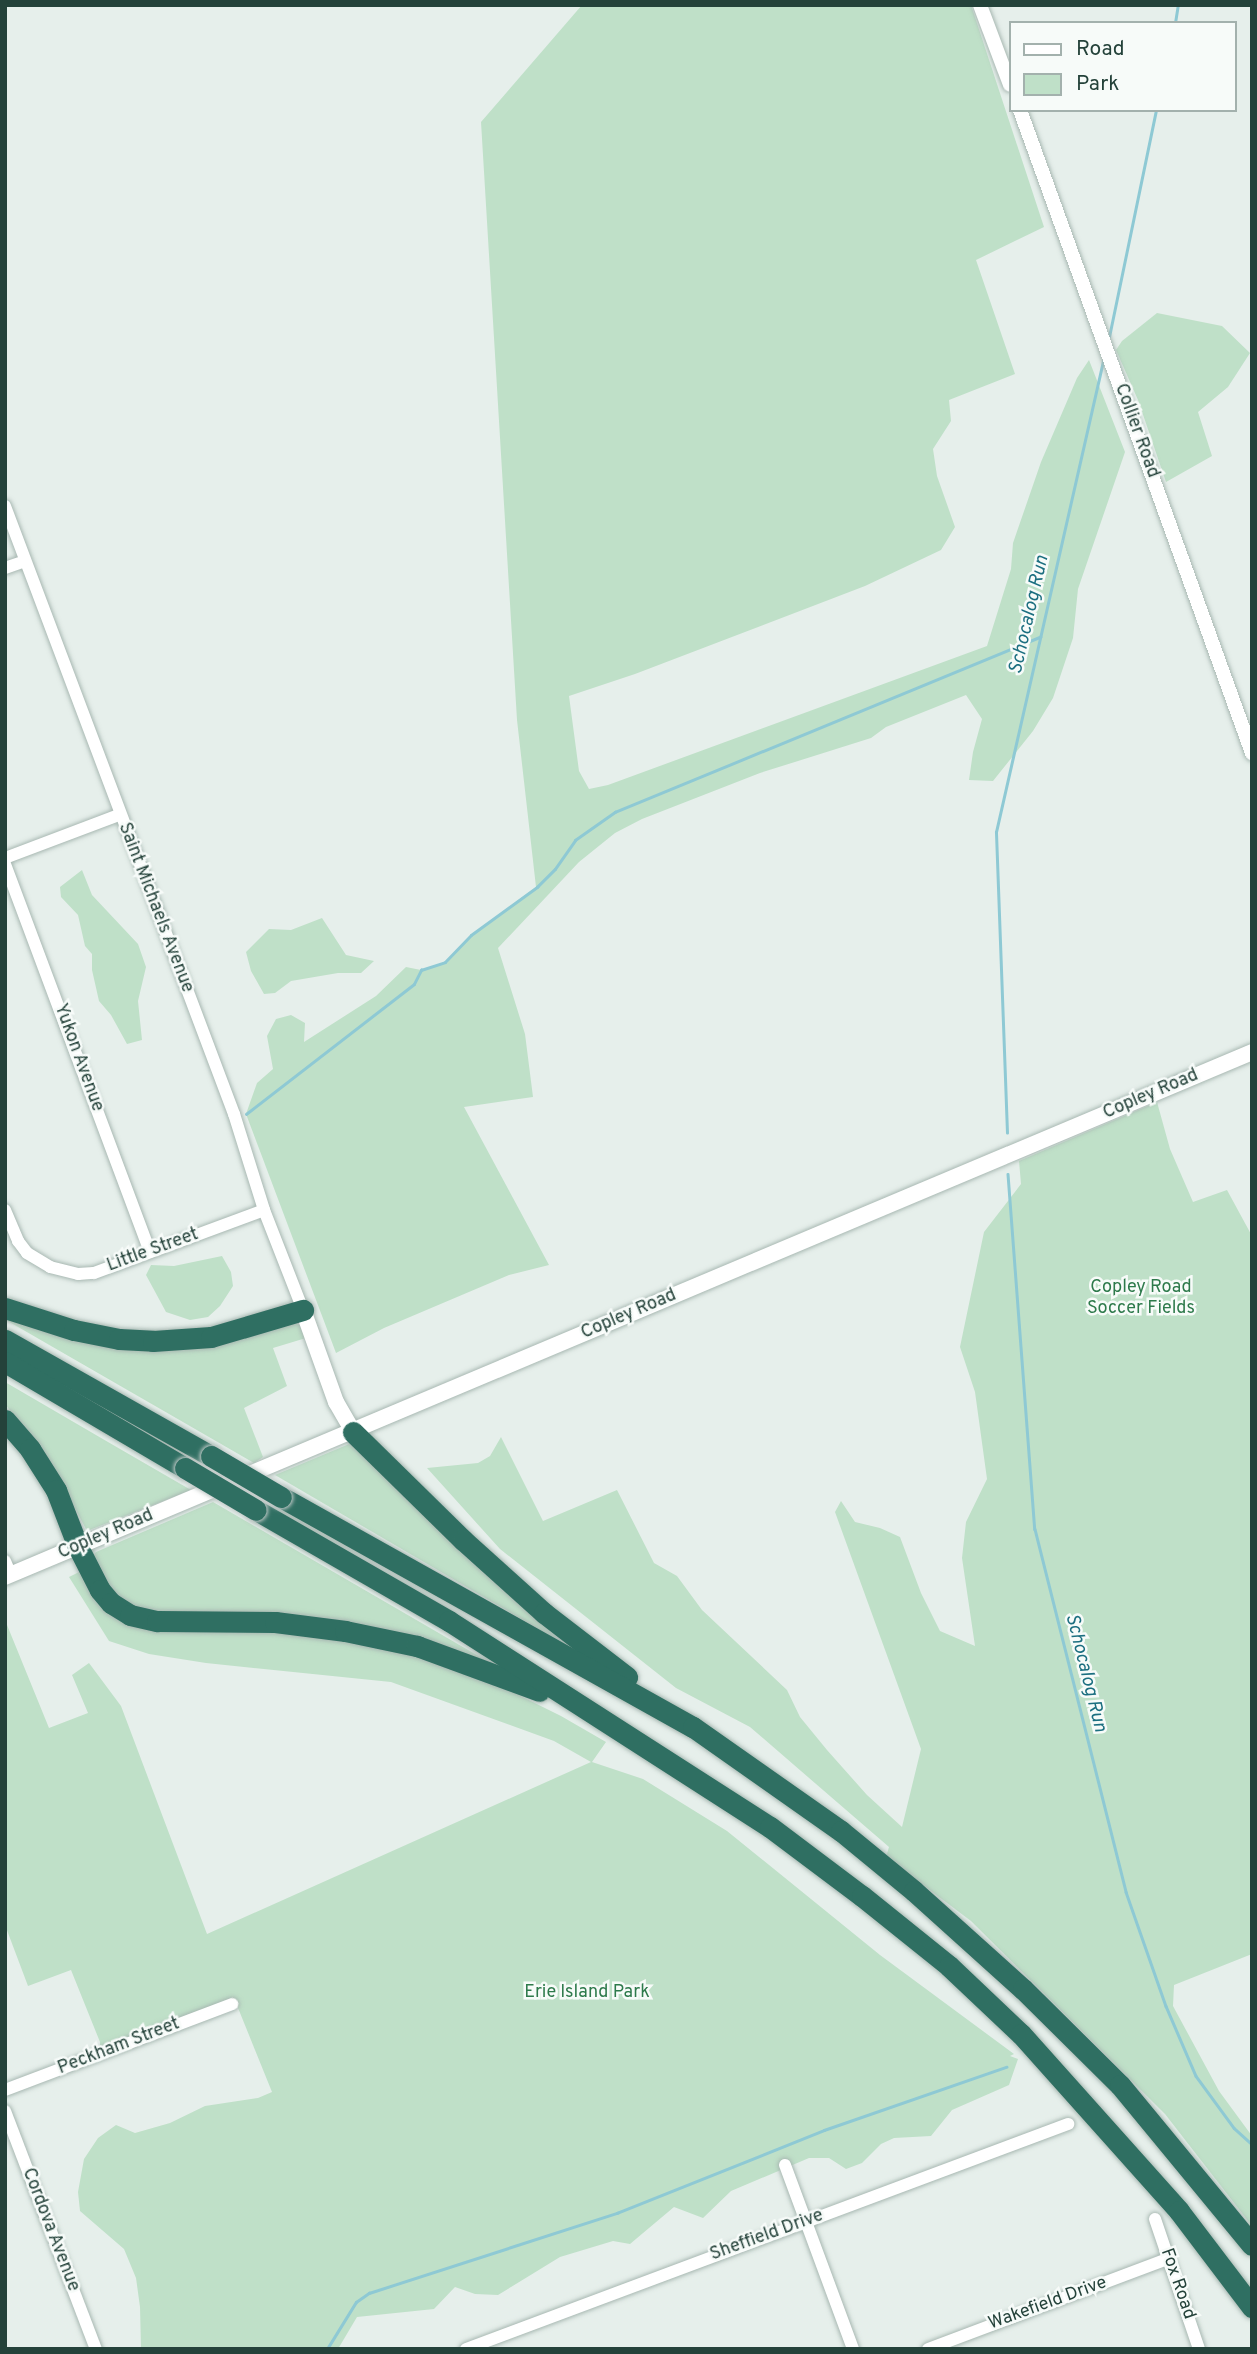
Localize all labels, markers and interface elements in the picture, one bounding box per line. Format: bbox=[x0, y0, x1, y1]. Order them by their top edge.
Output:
legend bbox=[1009, 21, 1236, 112]
text: Road bbox=[1076, 36, 1125, 63]
text: Park bbox=[1076, 71, 1119, 98]
street label: Collier Road bbox=[1109, 381, 1163, 481]
water label: Schocalog Run bbox=[1005, 553, 1055, 677]
street label: Saint Michaels Avenue bbox=[112, 820, 198, 996]
street label: Yukon Avenue bbox=[48, 1001, 108, 1115]
street label: Copley Road bbox=[1100, 1065, 1202, 1125]
street label: Little Street bbox=[104, 1224, 202, 1278]
park label: Copley Road Soccer Fields bbox=[1087, 1278, 1195, 1320]
street label: Copley Road bbox=[578, 1285, 680, 1345]
street label: Copley Road bbox=[55, 1505, 157, 1565]
water label: Schocalog Run bbox=[1059, 1611, 1111, 1735]
park label: Erie Island Park bbox=[524, 1982, 650, 2004]
street label: Peckham Street bbox=[55, 2014, 183, 2080]
street label: Cordova Avenue bbox=[16, 2165, 84, 2295]
street label: Sheffield Drive bbox=[707, 2206, 827, 2266]
street label: Fox Road bbox=[1155, 2246, 1199, 2322]
street label: Wakefield Drive bbox=[986, 2273, 1110, 2335]

